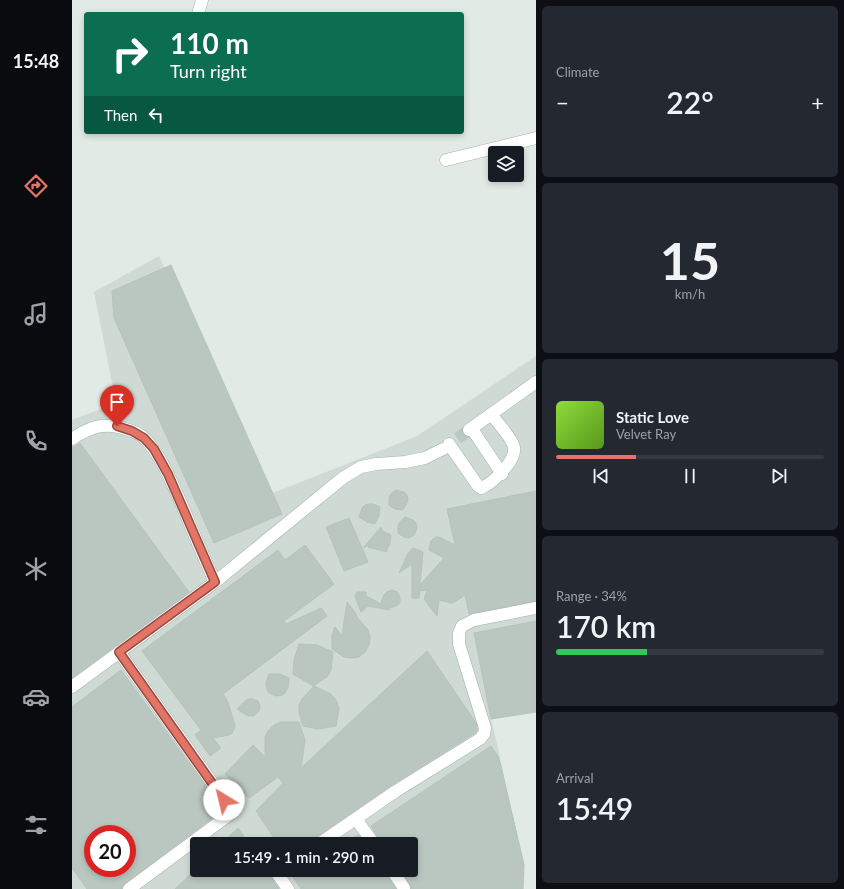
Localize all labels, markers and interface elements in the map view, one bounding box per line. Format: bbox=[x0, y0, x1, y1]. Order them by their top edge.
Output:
text: 110 m bbox=[170, 26, 249, 60]
icon: right bbox=[104, 28, 156, 80]
text: 15:48 bbox=[13, 50, 59, 72]
text: Turn right bbox=[170, 60, 247, 82]
text: Climate bbox=[556, 64, 599, 80]
text: 22° bbox=[666, 84, 714, 120]
text: − bbox=[556, 89, 569, 116]
text: + bbox=[811, 89, 824, 116]
icon: left bbox=[145, 104, 167, 126]
text: Then bbox=[104, 106, 137, 124]
map controls bbox=[488, 146, 524, 182]
button: layers bbox=[488, 146, 524, 182]
icon: directions bbox=[22, 172, 50, 200]
text: 15 bbox=[660, 229, 720, 291]
text: km/h bbox=[675, 286, 705, 302]
icon: music bbox=[22, 300, 50, 328]
pin bbox=[100, 385, 134, 426]
icon: arrive bbox=[106, 391, 128, 413]
text: Static Love bbox=[616, 408, 689, 426]
text: Velvet Ray bbox=[616, 426, 676, 442]
icon: phone bbox=[22, 427, 50, 455]
icon: previous bbox=[590, 465, 612, 487]
icon: pause bbox=[679, 465, 701, 487]
icon: next bbox=[768, 465, 790, 487]
icon: climate bbox=[22, 555, 50, 583]
text: Range · 34% bbox=[556, 588, 627, 604]
text: 170 km bbox=[556, 608, 656, 644]
icon: car bbox=[22, 683, 50, 711]
text: Arrival bbox=[556, 770, 593, 786]
position arrow bbox=[203, 779, 245, 821]
text: 15:49 bbox=[556, 790, 633, 826]
icon: filters bbox=[22, 811, 50, 839]
speed limit sign: 20 bbox=[84, 825, 136, 877]
text: 15:49 · 1 min · 290 m bbox=[234, 848, 374, 866]

